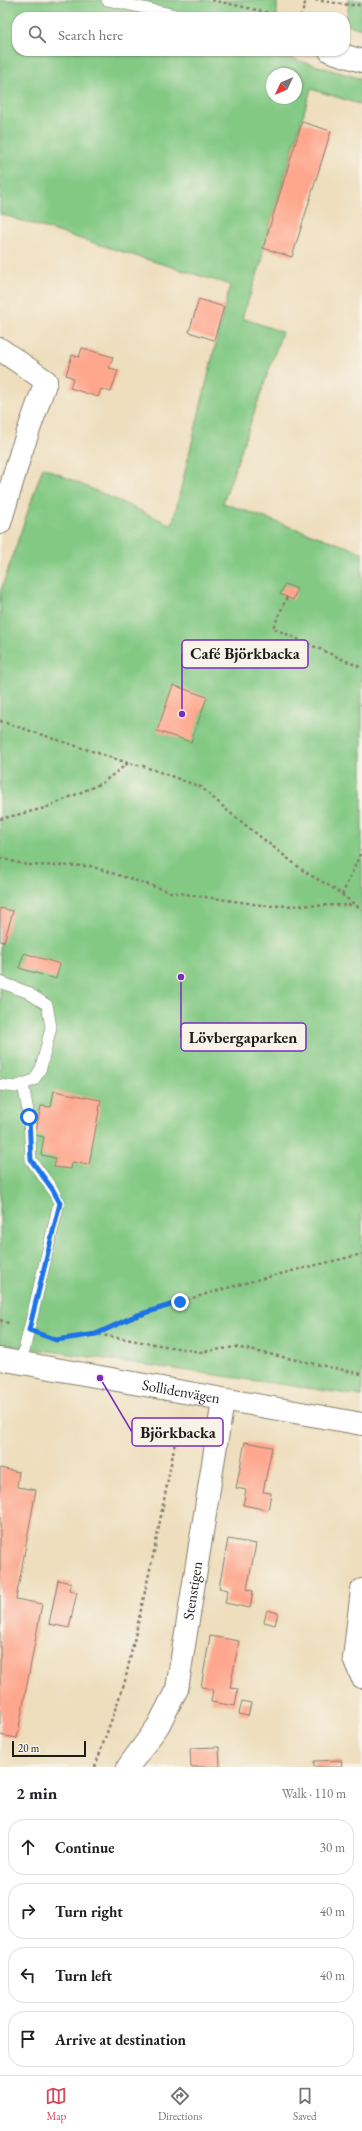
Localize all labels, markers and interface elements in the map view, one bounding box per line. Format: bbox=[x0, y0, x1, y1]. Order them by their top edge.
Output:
search box bbox=[12, 12, 350, 56]
icon: search bbox=[26, 23, 48, 45]
text: Search here bbox=[58, 25, 123, 44]
north arrow bbox=[266, 68, 302, 104]
callout: Café Björkbacka bbox=[182, 640, 308, 668]
text: Café Björkbacka bbox=[190, 643, 301, 664]
callout: Lövbergaparken bbox=[181, 1023, 306, 1051]
text: Lövbergaparken bbox=[189, 1027, 297, 1048]
route start bbox=[20, 1108, 38, 1126]
route end bbox=[171, 1293, 189, 1311]
street label: Sollidenvägen bbox=[141, 1375, 222, 1407]
callout: Björkbacka bbox=[132, 1418, 223, 1446]
text: Björkbacka bbox=[140, 1422, 217, 1443]
street label: Stenstigen bbox=[178, 1560, 206, 1621]
scale bar bbox=[12, 1739, 86, 1758]
text: 20 m bbox=[18, 1741, 39, 1755]
text: 2 min bbox=[16, 1782, 57, 1804]
text: Walk · 110 m bbox=[282, 1785, 346, 1802]
icon: ahead bbox=[17, 1836, 39, 1858]
text: Continue bbox=[55, 1838, 115, 1857]
text: 30 m bbox=[320, 1839, 345, 1856]
icon: right bbox=[17, 1900, 39, 1922]
text: Turn right bbox=[55, 1902, 123, 1921]
text: 40 m bbox=[320, 1903, 345, 1920]
icon: left bbox=[17, 1964, 39, 1986]
text: Turn left bbox=[55, 1966, 112, 1985]
text: 40 m bbox=[320, 1967, 345, 1984]
icon: arrive bbox=[17, 2028, 39, 2050]
text: Arrive at destination bbox=[55, 2030, 186, 2049]
tab: Map bbox=[45, 2085, 67, 2123]
tab: Directions bbox=[158, 2085, 202, 2123]
tab: Saved bbox=[293, 2085, 317, 2123]

